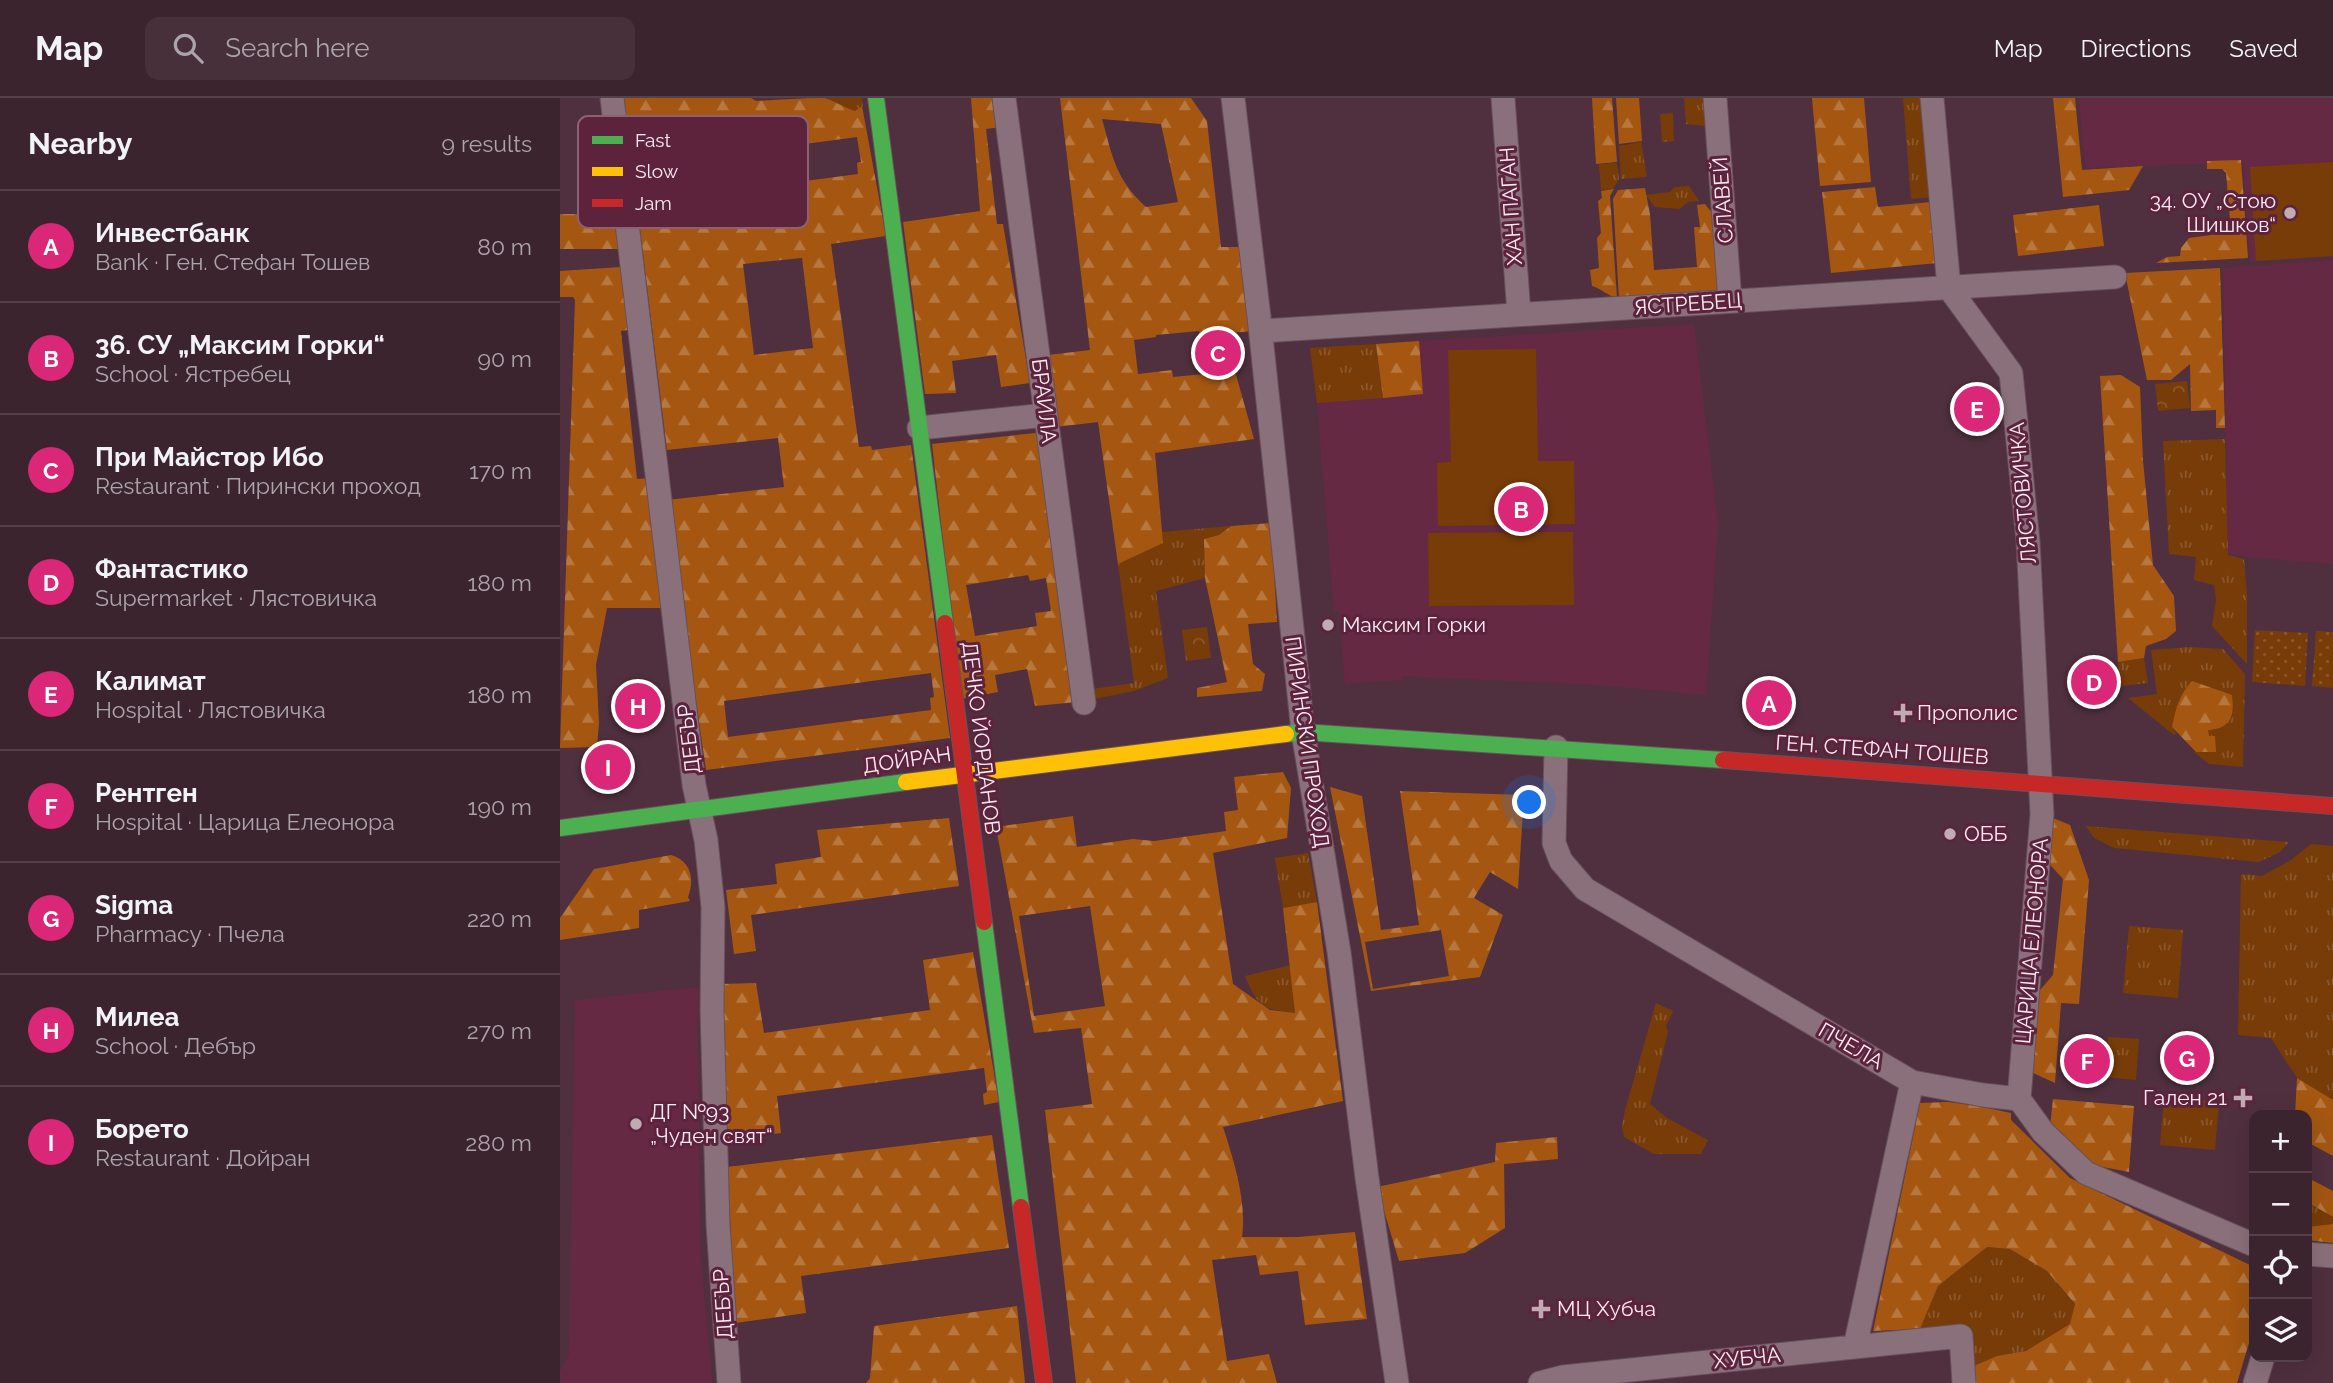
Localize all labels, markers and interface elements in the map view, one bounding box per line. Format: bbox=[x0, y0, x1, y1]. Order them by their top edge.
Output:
search box bbox=[145, 17, 635, 80]
text: Map bbox=[35, 29, 103, 68]
icon: search bbox=[169, 29, 207, 67]
text: Search here bbox=[225, 33, 370, 63]
text: Map bbox=[1994, 34, 2043, 63]
text: Directions bbox=[2081, 34, 2191, 63]
text: Saved bbox=[2229, 34, 2298, 63]
legend bbox=[578, 116, 808, 228]
text: Nearby bbox=[28, 126, 132, 161]
text: Fast bbox=[635, 129, 671, 151]
text: 9 results bbox=[442, 130, 532, 157]
street label: ХАН ПАГАН bbox=[1494, 146, 1527, 266]
street label: СЛАВЕЙ bbox=[1707, 156, 1738, 244]
text: Slow bbox=[635, 160, 679, 182]
place label: 34. ОУ „Стою Шишков“ bbox=[2150, 188, 2276, 237]
text: Jam bbox=[635, 192, 672, 214]
marker: 34. ОУ „Стою Шишков“ bbox=[2282, 205, 2298, 221]
text: Инвестбанк bbox=[95, 218, 250, 248]
text: A bbox=[43, 233, 59, 260]
text: 80 m bbox=[477, 233, 532, 260]
text: Bank · Ген. Стефан Тошев bbox=[95, 248, 370, 275]
street label: ЯСТРЕБЕЦ bbox=[1633, 287, 1743, 320]
pin: C bbox=[1195, 327, 1241, 379]
text: 36. СУ „Максим Горки“ bbox=[95, 330, 385, 360]
text: B bbox=[43, 345, 59, 372]
text: 90 m bbox=[477, 345, 532, 372]
street label: БРАИЛА bbox=[1027, 357, 1062, 445]
text: School · Ястребец bbox=[95, 360, 291, 387]
pin: E bbox=[1954, 383, 2000, 435]
street label: ЛЯСТОВИЧКА bbox=[2004, 421, 2041, 565]
text: При Майстор Ибо bbox=[95, 442, 324, 472]
text: C bbox=[43, 457, 59, 484]
text: 170 m bbox=[469, 457, 532, 484]
text: Restaurant · Пирински проход bbox=[95, 472, 421, 499]
pin: B bbox=[1498, 483, 1544, 535]
text: Фантастико bbox=[95, 554, 248, 584]
text: D bbox=[43, 569, 59, 596]
text: 180 m bbox=[467, 569, 532, 596]
text: Supermarket · Лястовичка bbox=[95, 584, 377, 611]
place label: Максим Горки bbox=[1342, 612, 1486, 637]
marker: Максим Горки bbox=[1320, 617, 1336, 633]
street label: ПИРИНСКИ ПРОХОД bbox=[1280, 635, 1335, 849]
street label: ДЕЧКО ЙОРДАНОВ bbox=[957, 640, 1006, 836]
pin: D bbox=[2071, 656, 2117, 708]
text: Калимат bbox=[95, 666, 206, 696]
pin: A bbox=[1746, 677, 1792, 729]
pin: H bbox=[615, 680, 661, 732]
text: E bbox=[44, 681, 58, 708]
text: 180 m bbox=[467, 681, 532, 708]
text: Hospital · Лястовичка bbox=[95, 696, 326, 723]
place label: Прополис bbox=[1917, 700, 2018, 725]
street label: ДЕБЪР bbox=[672, 703, 705, 776]
marker: Прополис bbox=[1895, 705, 1911, 721]
street label: ГЕН. СТЕФАН ТОШЕВ bbox=[1775, 730, 1990, 769]
pin: I bbox=[585, 741, 631, 793]
street label: ДОЙРАН bbox=[861, 741, 953, 778]
text: Рентген bbox=[95, 778, 198, 808]
your location bbox=[1512, 785, 1546, 819]
text: F bbox=[44, 793, 58, 820]
text: 190 m bbox=[468, 793, 532, 820]
text: Hospital · Царица Елеонора bbox=[95, 808, 395, 835]
place label: ОББ bbox=[1964, 821, 2007, 846]
marker: ОББ bbox=[1942, 826, 1958, 842]
street label: ЦАРИЦА ЕЛЕОНОРА bbox=[2010, 837, 2053, 1045]
text: Sigma bbox=[95, 890, 173, 920]
text: G bbox=[43, 905, 59, 932]
text: 220 m bbox=[467, 905, 532, 932]
text: Pharmacy · Пчела bbox=[95, 920, 285, 947]
text: Милеа bbox=[95, 1002, 179, 1032]
text: H bbox=[42, 1017, 60, 1044]
text: 270 m bbox=[467, 1017, 532, 1044]
street label: ПЧЕЛА bbox=[1814, 1017, 1888, 1074]
text: School · Дебър bbox=[95, 1032, 256, 1059]
pin: G bbox=[2164, 1032, 2210, 1084]
pin: F bbox=[2064, 1035, 2110, 1087]
place label: Гален 21 bbox=[2143, 1085, 2227, 1110]
marker: Гален 21 bbox=[2233, 1088, 2253, 1108]
place label: ДГ №93 „Чуден свят“ bbox=[650, 1099, 773, 1148]
map controls bbox=[2249, 1110, 2312, 1362]
button: + bbox=[2249, 1110, 2312, 1173]
text: Борето bbox=[95, 1114, 189, 1144]
marker: ДГ №93 „Чуден свят“ bbox=[628, 1116, 644, 1132]
text: I bbox=[48, 1129, 54, 1156]
text: 280 m bbox=[465, 1129, 532, 1156]
text: Restaurant · Дойран bbox=[95, 1144, 311, 1171]
button: − bbox=[2249, 1173, 2312, 1236]
button: locate bbox=[2249, 1236, 2312, 1299]
street label: ДЕБЪР bbox=[708, 1268, 737, 1340]
place label: МЦ Хубча bbox=[1557, 1296, 1656, 1321]
marker: МЦ Хубча bbox=[1531, 1299, 1551, 1319]
button: layers bbox=[2249, 1299, 2312, 1362]
street label: ХУБЧА bbox=[1712, 1342, 1782, 1373]

